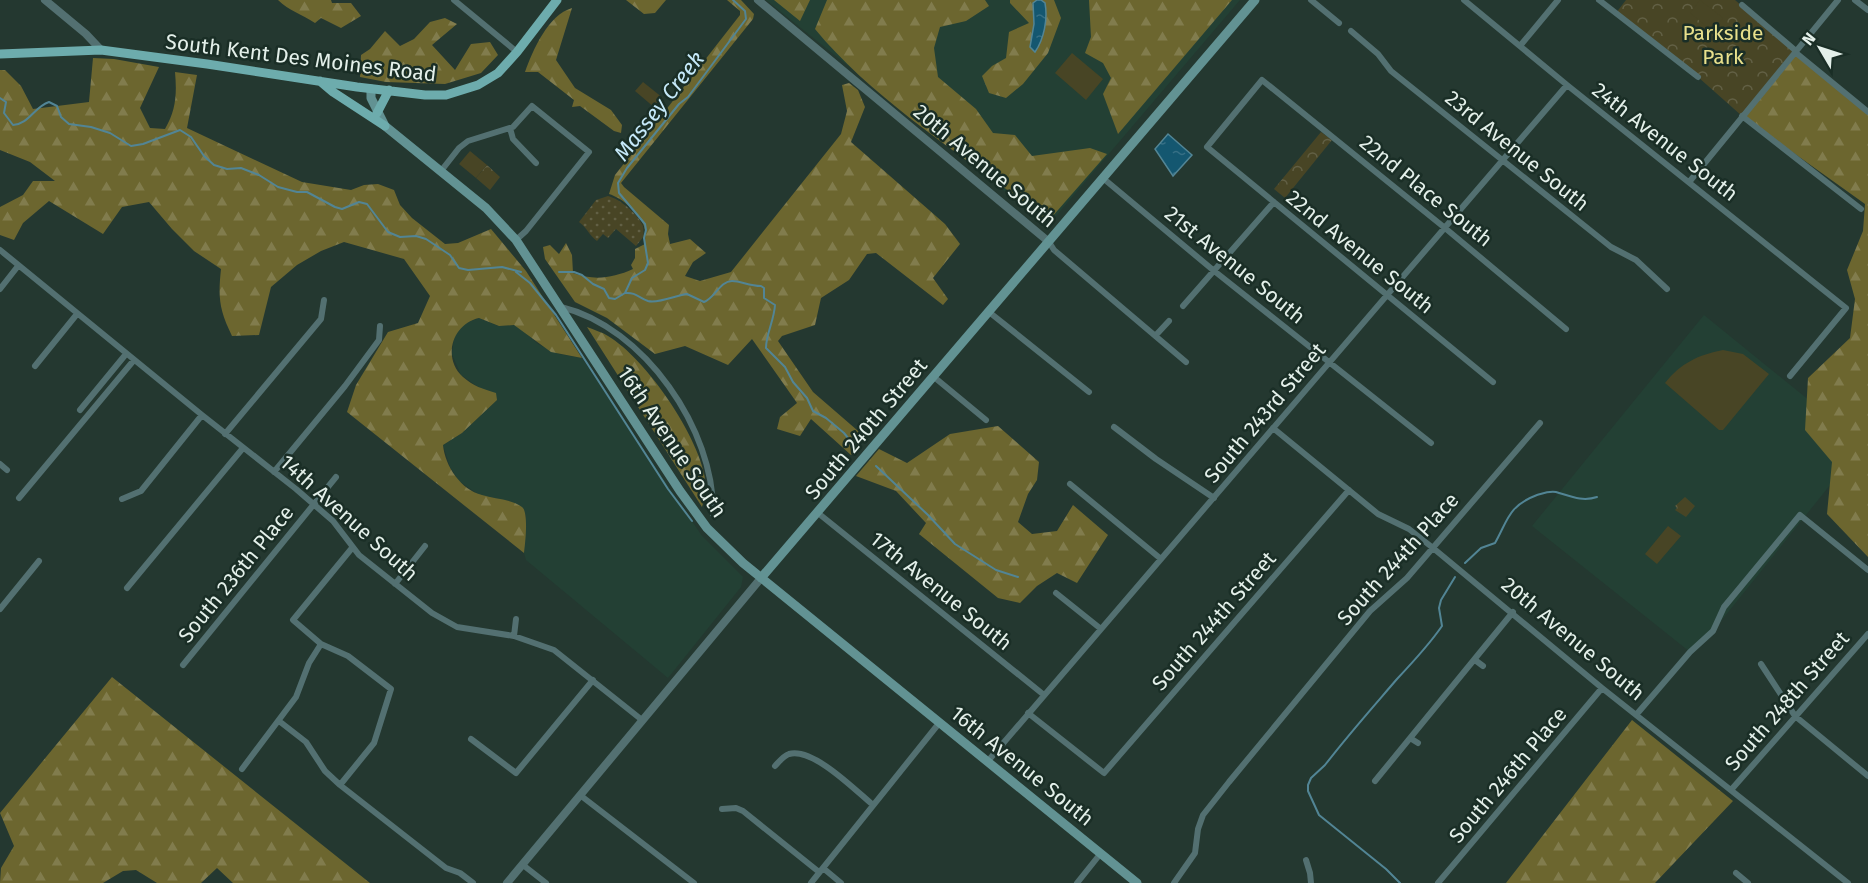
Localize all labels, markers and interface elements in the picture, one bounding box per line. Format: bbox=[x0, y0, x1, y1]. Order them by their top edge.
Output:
north arrow bbox=[1790, 18, 1850, 78]
park label: Parkside Park bbox=[1683, 20, 1763, 70]
street label: South Kent Des Moines Road bbox=[164, 28, 438, 88]
text: N bbox=[1798, 29, 1819, 49]
water label: Massey Creek bbox=[608, 46, 710, 166]
street label: 24th Avenue South bbox=[1587, 77, 1743, 207]
street label: 23rd Avenue South bbox=[1440, 85, 1594, 217]
street label: 20th Avenue South bbox=[908, 99, 1062, 233]
street label: 22nd Place South bbox=[1354, 130, 1498, 252]
street label: 22nd Avenue South bbox=[1281, 185, 1439, 319]
street label: 21st Avenue South bbox=[1160, 200, 1310, 330]
street label: South 243rd Street bbox=[1199, 337, 1331, 488]
street label: South 240th Street bbox=[799, 353, 933, 505]
street label: 16th Avenue South bbox=[612, 361, 732, 523]
street label: 14th Avenue South bbox=[275, 449, 423, 587]
street label: South 244th Place bbox=[1332, 487, 1464, 631]
street label: South 236th Place bbox=[173, 500, 299, 648]
street label: 17th Avenue South bbox=[865, 526, 1017, 656]
street label: South 244th Street bbox=[1146, 546, 1282, 696]
street label: 20th Avenue South bbox=[1496, 572, 1650, 706]
street label: South 248th Street bbox=[1719, 626, 1855, 776]
street label: 16th Avenue South bbox=[945, 700, 1099, 832]
street label: South 246th Place bbox=[1444, 702, 1572, 848]

